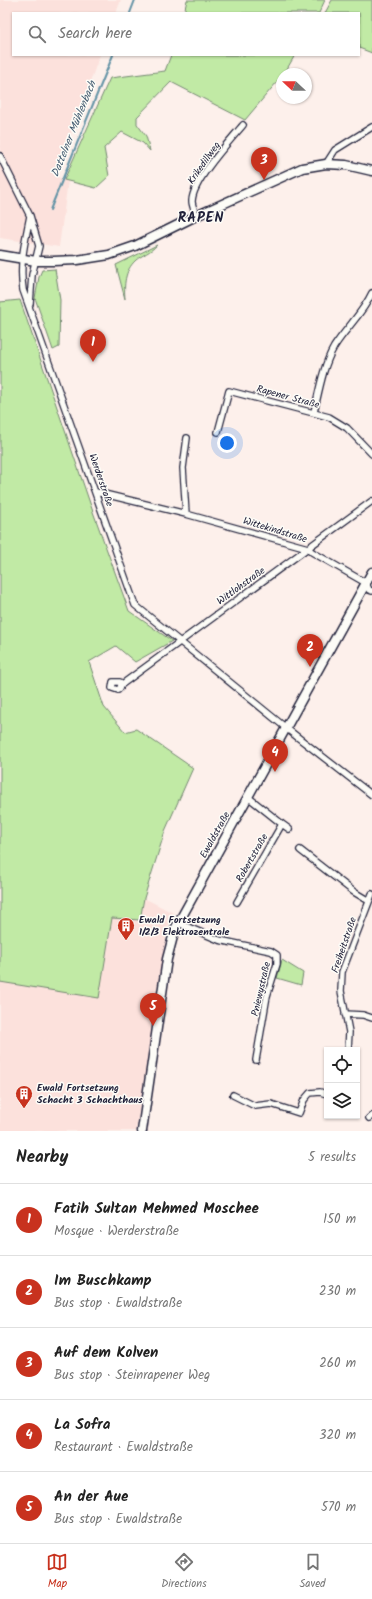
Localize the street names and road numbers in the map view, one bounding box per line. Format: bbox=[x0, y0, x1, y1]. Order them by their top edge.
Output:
street label: Krikedillweg bbox=[183, 138, 225, 188]
street label: Rapener Straße bbox=[255, 381, 322, 413]
street label: Werderstraße bbox=[84, 451, 118, 509]
street label: Wittekindstraße bbox=[241, 513, 310, 547]
street label: Wittlohstraße bbox=[213, 563, 269, 609]
street label: Ewaldstraße bbox=[196, 808, 235, 861]
street label: Robertstraße bbox=[232, 830, 273, 885]
street label: Freiheitstraße bbox=[327, 915, 361, 975]
street label: Pniewystraße bbox=[247, 960, 275, 1018]

